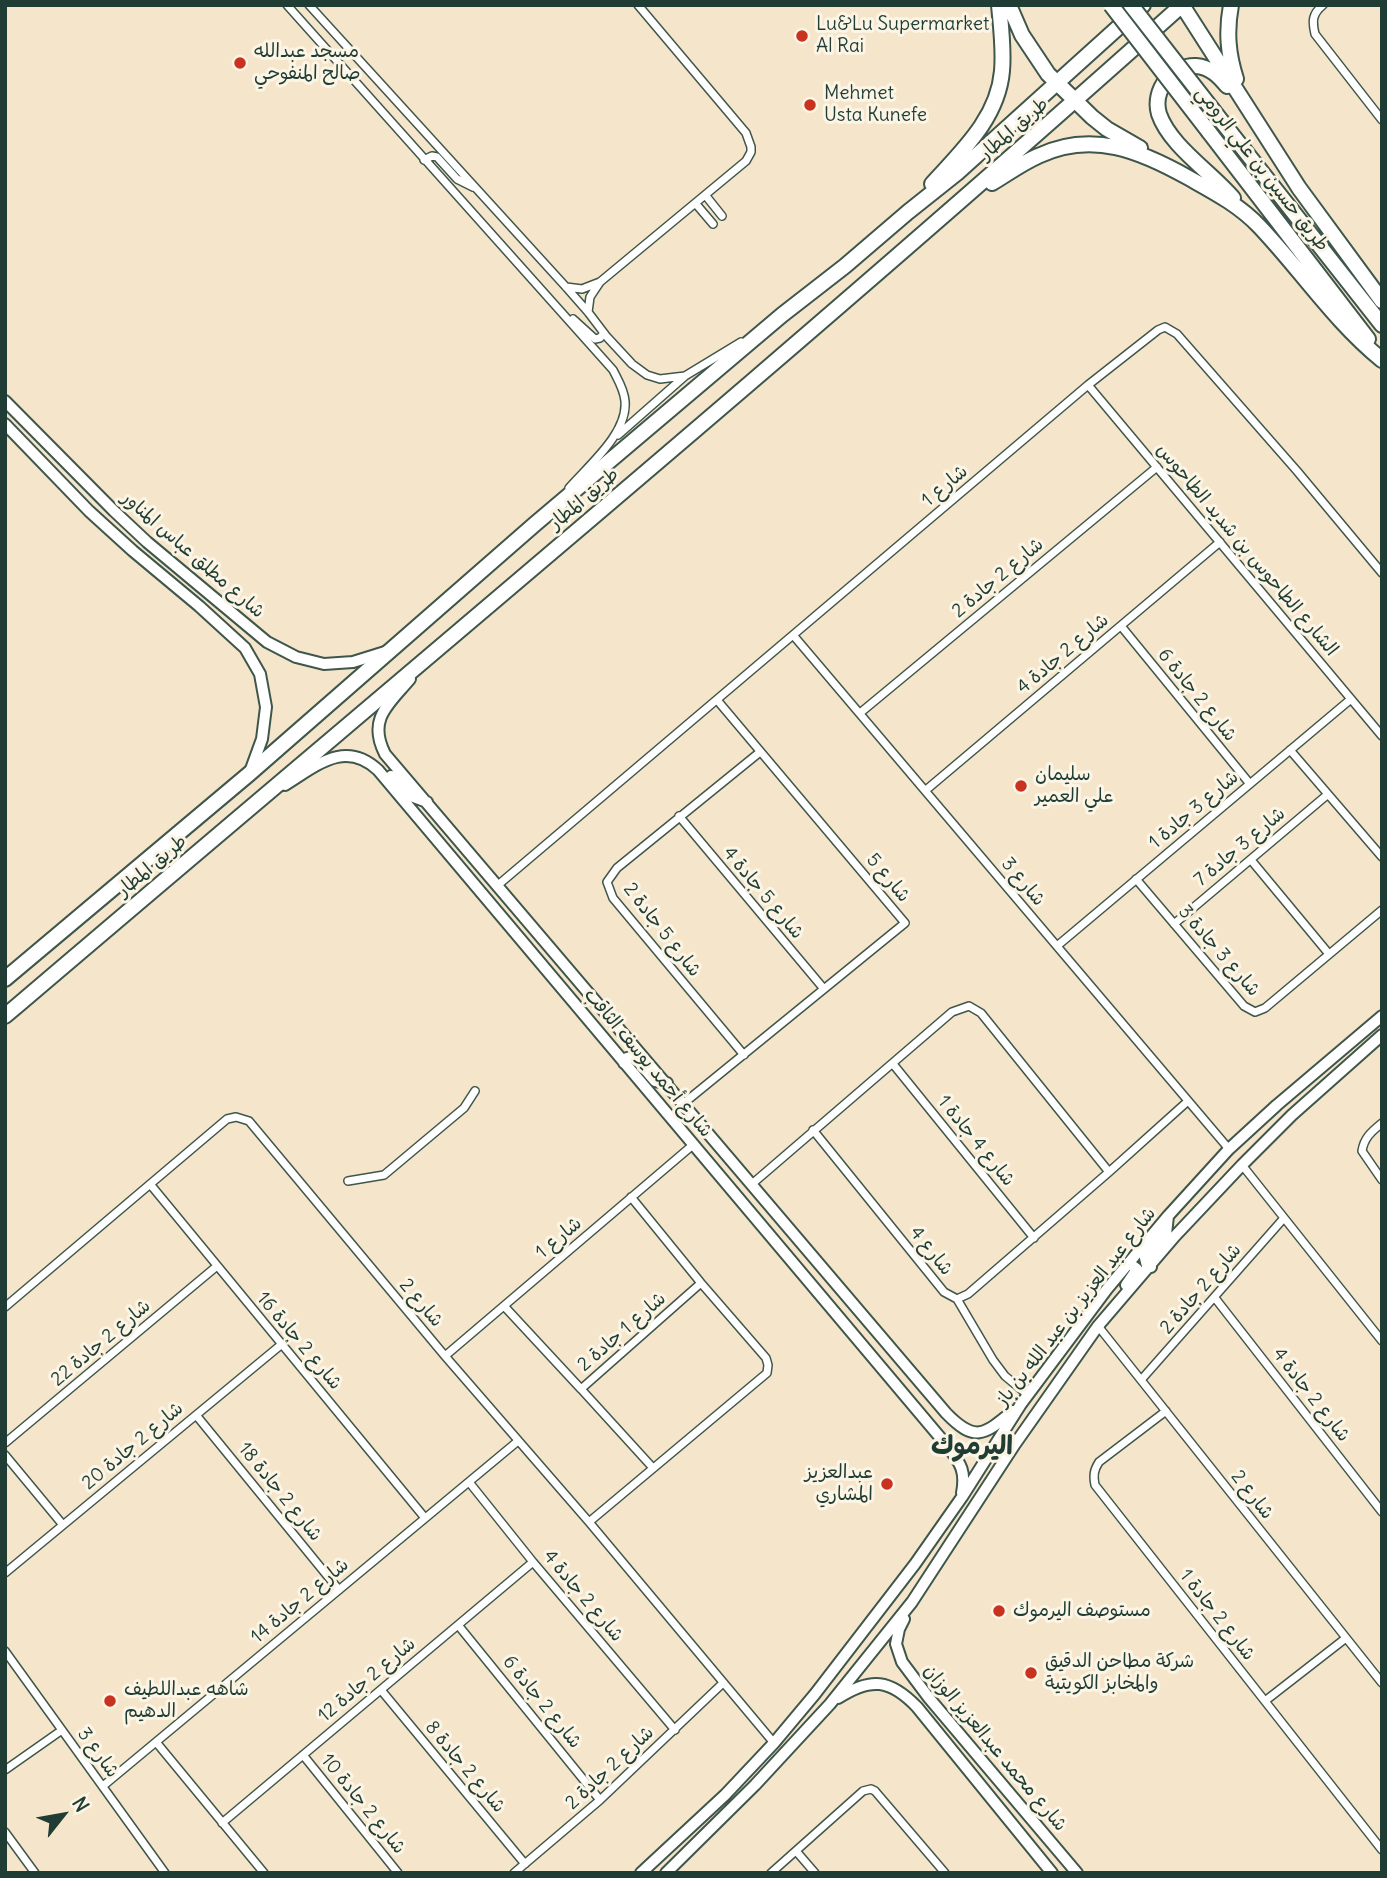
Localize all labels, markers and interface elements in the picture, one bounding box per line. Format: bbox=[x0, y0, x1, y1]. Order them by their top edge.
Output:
place label: Lu&Lu Supermarket Al Rai bbox=[816, 14, 989, 58]
marker: Lu&Lu Supermarket Al Rai bbox=[794, 28, 810, 44]
place label: مسجد عبدالله صالح المنفوحي bbox=[254, 41, 361, 85]
marker: مسجد عبدالله صالح المنفوحي bbox=[232, 55, 248, 71]
street label: طريق حسين بن علي الرومي bbox=[1190, 82, 1334, 256]
place label: Mehmet Usta Kunefe bbox=[824, 83, 927, 127]
street label: طريق المطار bbox=[975, 93, 1053, 165]
marker: Mehmet Usta Kunefe bbox=[802, 97, 818, 113]
street label: الشارع الطاحوس بن شديد الطاحوس bbox=[1151, 439, 1343, 661]
street label: شارع 1 bbox=[917, 460, 973, 512]
street label: طريق المطار bbox=[544, 463, 624, 535]
street label: شارع مطلق عباس المناور bbox=[117, 487, 269, 623]
street label: شارع 2 جادة 2 bbox=[948, 533, 1048, 623]
street label: شارع 2 جادة 4 bbox=[1012, 609, 1114, 699]
street label: شارع 2 جادة 6 bbox=[1153, 644, 1241, 746]
place label: سليمان علي العمير bbox=[1035, 764, 1114, 808]
street label: شارع 3 جادة 1 bbox=[1145, 766, 1243, 854]
marker: سليمان علي العمير bbox=[1013, 778, 1029, 794]
street label: شارع 3 جادة 7 bbox=[1190, 802, 1290, 892]
street label: طريق المطار bbox=[112, 830, 192, 902]
street label: شارع 5 جادة 4 bbox=[718, 842, 808, 944]
street label: شارع 5 bbox=[861, 849, 915, 907]
street label: شارع 3 bbox=[996, 853, 1050, 911]
street label: شارع 5 جادة 2 bbox=[618, 878, 706, 982]
street label: شارع 3 جادة 3 bbox=[1173, 901, 1265, 1001]
street label: شارع أحمد يوسف الثاقب bbox=[579, 984, 717, 1142]
street label: شارع 4 جادة 1 bbox=[932, 1091, 1020, 1191]
street label: شارع عبد العزيز بن عبد الله بن باز bbox=[991, 1203, 1161, 1411]
street label: شارع 1 bbox=[531, 1212, 587, 1264]
street label: شارع 4 bbox=[904, 1222, 958, 1280]
street label: شارع 2 جادة 2 bbox=[1156, 1239, 1246, 1339]
street label: شارع 2 bbox=[394, 1274, 448, 1332]
street label: شارع 2 جادة 16 bbox=[252, 1287, 346, 1395]
street label: شارع 1 جادة 2 bbox=[573, 1287, 671, 1377]
street label: شارع 2 جادة 22 bbox=[47, 1295, 155, 1391]
street label: شارع 2 جادة 4 bbox=[1267, 1343, 1355, 1447]
street label: شارع 2 جادة 20 bbox=[78, 1397, 188, 1495]
district label: اليرموك bbox=[931, 1431, 1013, 1463]
street label: شارع 2 جادة 18 bbox=[233, 1438, 327, 1546]
place label: عبدالعزيز المشاري bbox=[805, 1462, 873, 1506]
street label: شارع 2 bbox=[1226, 1466, 1278, 1524]
marker: عبدالعزيز المشاري bbox=[879, 1476, 895, 1492]
street label: شارع 2 جادة 4 bbox=[538, 1545, 628, 1647]
street label: شارع 2 جادة 14 bbox=[246, 1554, 354, 1648]
street label: شارع 2 جادة 1 bbox=[1174, 1565, 1260, 1665]
place label: مستوصف اليرموك bbox=[1013, 1600, 1151, 1622]
marker: مستوصف اليرموك bbox=[991, 1603, 1007, 1619]
street label: شارع 2 جادة 12 bbox=[314, 1633, 420, 1727]
street label: شارع 2 جادة 6 bbox=[498, 1651, 586, 1753]
place label: شركة مطاحن الدقيق والمخابز الكويتية bbox=[1045, 1651, 1194, 1695]
street label: شارع محمد عبدالعزيز الوزان bbox=[918, 1660, 1072, 1836]
marker: شركة مطاحن الدقيق والمخابز الكويتية bbox=[1023, 1665, 1039, 1681]
place label: شاهه عبداللطيف الدهيم bbox=[124, 1679, 249, 1723]
marker: شاهه عبداللطيف الدهيم bbox=[102, 1693, 118, 1709]
street label: شارع 2 جادة 8 bbox=[420, 1716, 510, 1818]
street label: شارع 2 جادة 2 bbox=[561, 1721, 659, 1815]
street label: شارع 3 bbox=[72, 1723, 124, 1783]
street label: شارع 2 جادة 10 bbox=[316, 1749, 410, 1859]
north arrow bbox=[28, 1780, 98, 1850]
text: N bbox=[67, 1792, 95, 1816]

